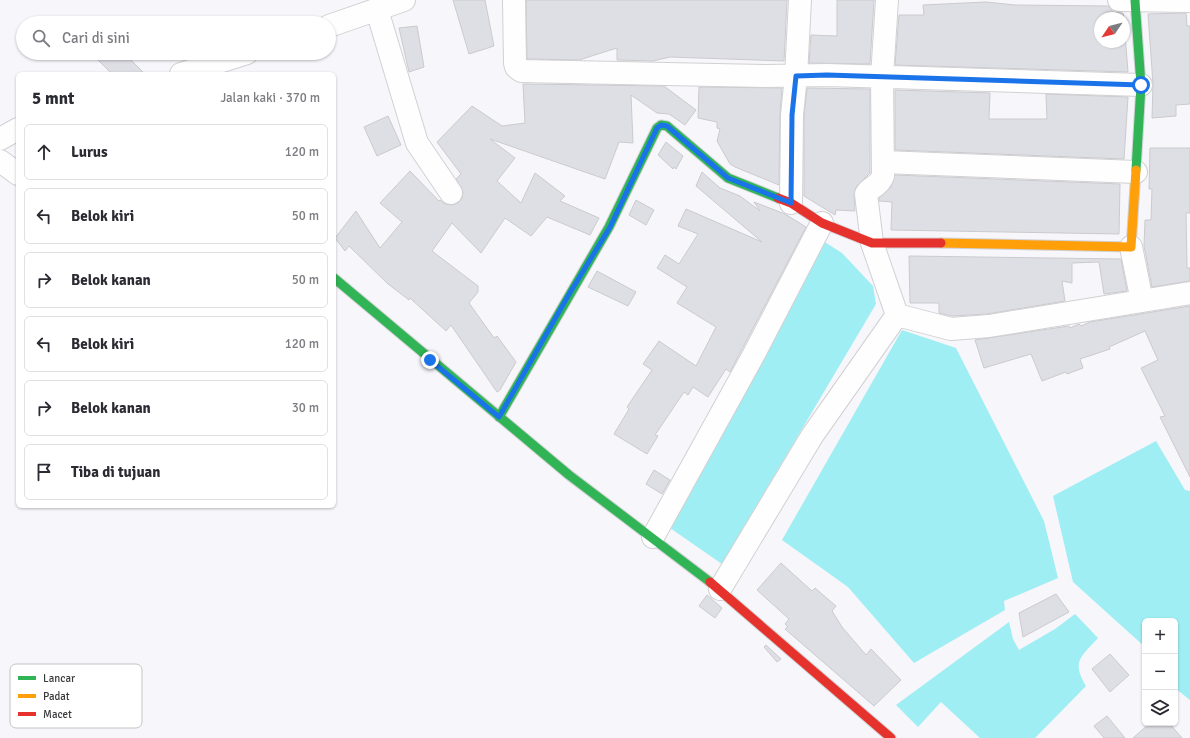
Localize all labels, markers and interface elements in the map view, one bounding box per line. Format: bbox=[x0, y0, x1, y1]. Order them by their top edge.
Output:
north arrow bbox=[1094, 12, 1130, 48]
search box bbox=[16, 16, 336, 60]
icon: search bbox=[30, 27, 52, 49]
text: Cari di sini bbox=[62, 29, 130, 47]
route start bbox=[1132, 76, 1150, 94]
text: 5 mnt bbox=[32, 88, 74, 109]
text: Jalan kaki · 370 m bbox=[221, 90, 320, 106]
icon: ahead bbox=[33, 141, 55, 163]
text: Lurus bbox=[71, 143, 108, 161]
text: 120 m bbox=[285, 144, 319, 160]
icon: left bbox=[33, 205, 55, 227]
text: Belok kiri bbox=[71, 207, 134, 225]
text: 50 m bbox=[292, 208, 319, 224]
icon: right bbox=[33, 269, 55, 291]
text: Belok kanan bbox=[71, 271, 151, 289]
text: 50 m bbox=[292, 272, 319, 288]
icon: left bbox=[33, 333, 55, 355]
text: Belok kiri bbox=[71, 335, 134, 353]
text: 120 m bbox=[285, 336, 319, 352]
route end bbox=[421, 351, 439, 369]
icon: right bbox=[33, 397, 55, 419]
text: Belok kanan bbox=[71, 399, 151, 417]
text: 30 m bbox=[292, 400, 319, 416]
icon: arrive bbox=[33, 461, 55, 483]
text: Tiba di tujuan bbox=[71, 463, 161, 481]
map controls bbox=[1142, 618, 1178, 726]
button: + bbox=[1142, 618, 1178, 654]
button: − bbox=[1142, 654, 1178, 690]
legend bbox=[10, 664, 142, 728]
text: Lancar bbox=[43, 672, 75, 685]
text: Padat bbox=[43, 690, 70, 703]
button: layers bbox=[1142, 690, 1178, 726]
text: Macet bbox=[43, 708, 72, 721]

